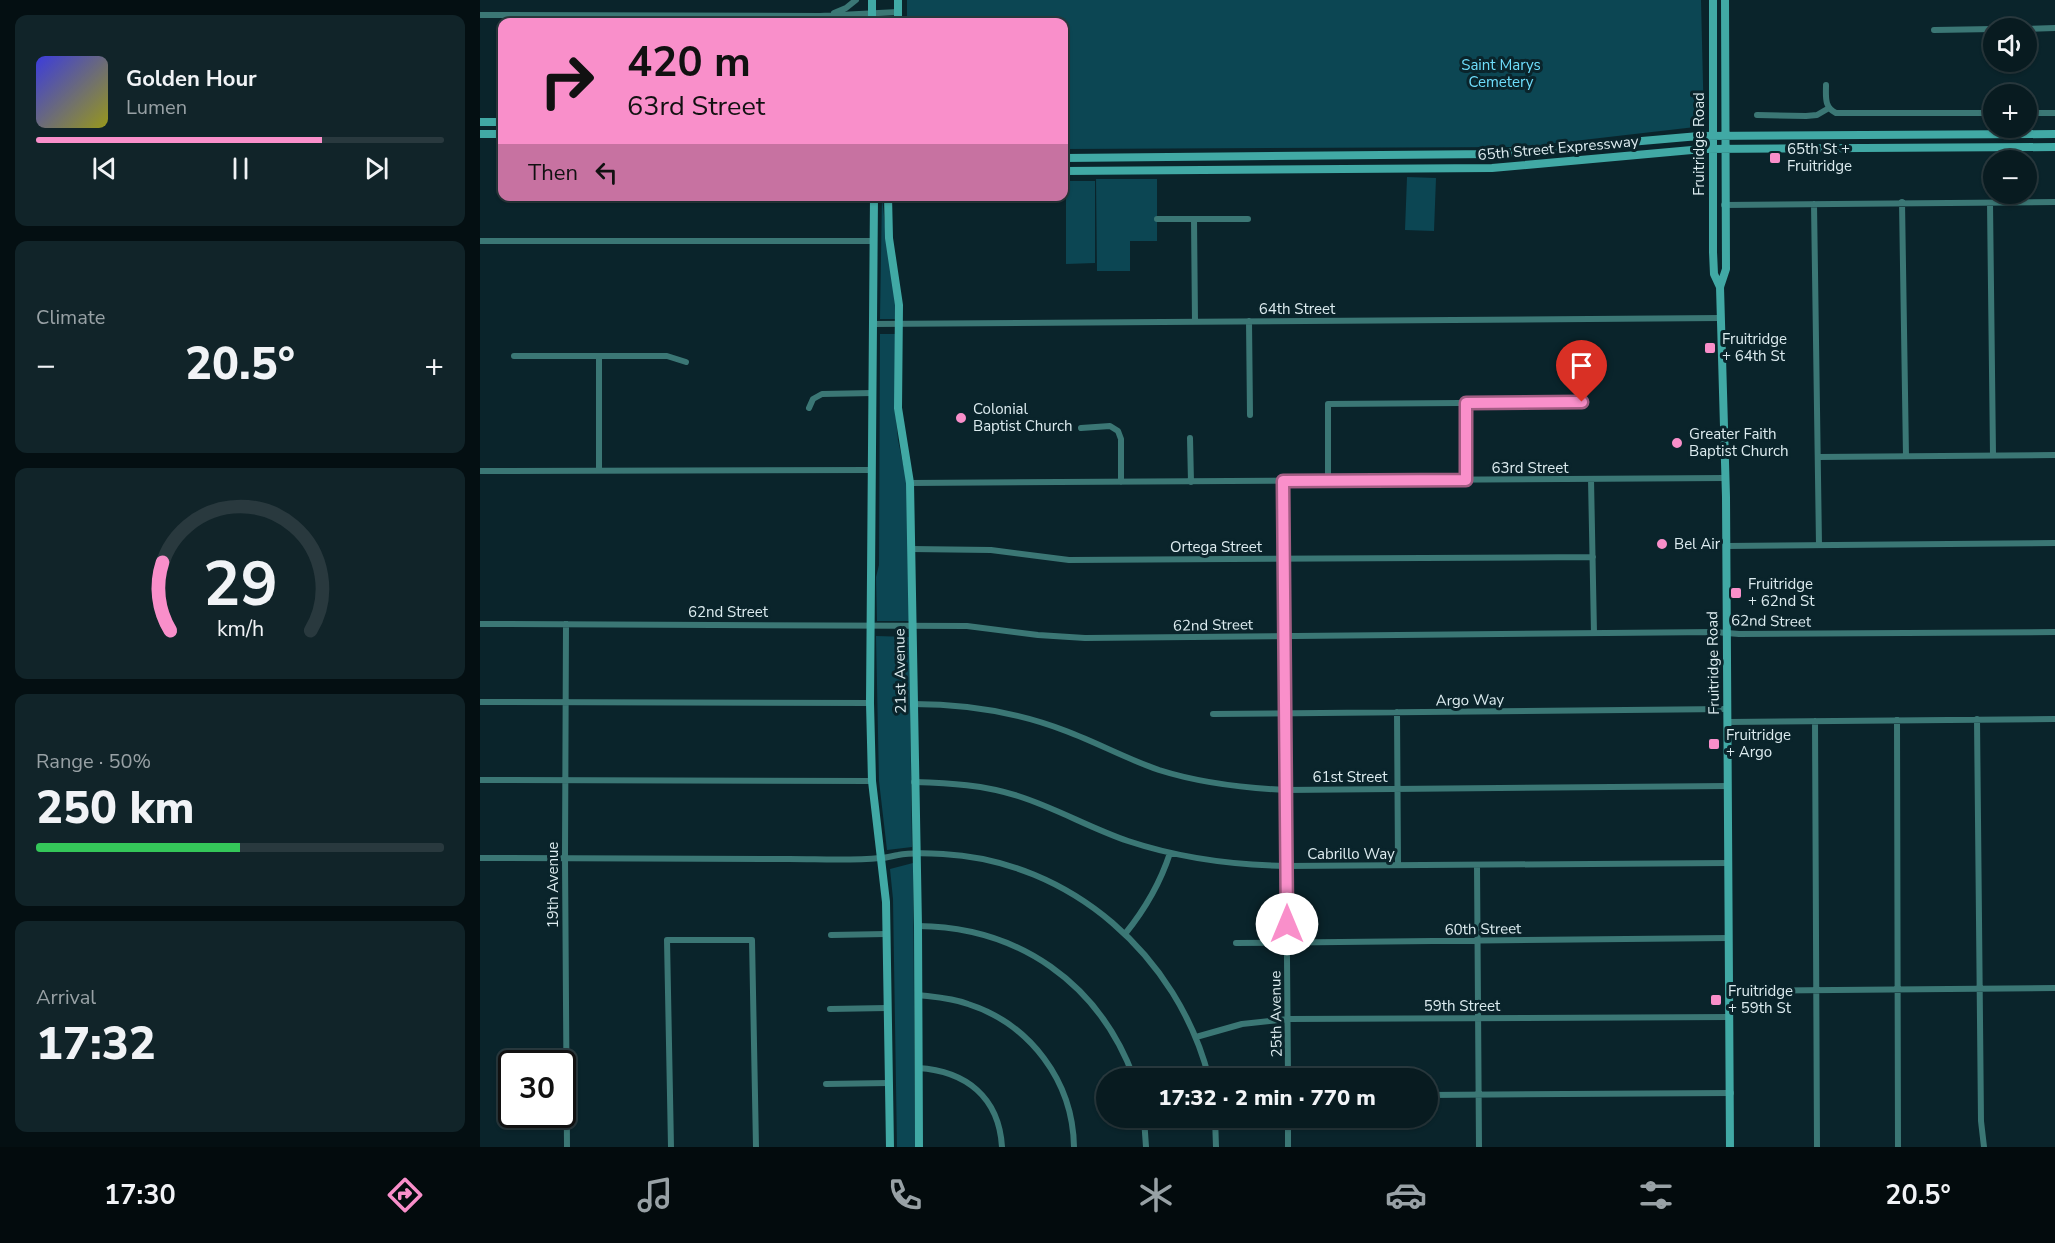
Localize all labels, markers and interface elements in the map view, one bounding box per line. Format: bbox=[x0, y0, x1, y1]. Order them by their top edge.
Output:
map controls bbox=[1983, 18, 2037, 204]
button: sound bbox=[1983, 18, 2037, 72]
text: 420 m bbox=[627, 34, 751, 91]
icon: right bbox=[528, 42, 606, 120]
park label: Saint Marys Cemetery bbox=[1461, 55, 1541, 92]
text: Golden Hour bbox=[126, 64, 257, 94]
button: + bbox=[1983, 84, 2037, 138]
text: 63rd Street bbox=[627, 88, 765, 125]
street label: Fruitridge Road bbox=[1689, 92, 1709, 196]
text: Lumen bbox=[126, 94, 187, 121]
street label: 65th Street Expressway bbox=[1477, 131, 1640, 165]
place label: 65th St + Fruitridge bbox=[1787, 139, 1852, 176]
button: − bbox=[1983, 150, 2037, 204]
marker: 65th St + Fruitridge bbox=[1768, 151, 1782, 165]
icon: previous bbox=[88, 152, 121, 185]
icon: pause bbox=[224, 152, 257, 185]
icon: next bbox=[360, 152, 393, 185]
icon: left bbox=[590, 156, 623, 189]
text: Then bbox=[528, 158, 578, 188]
street label: 64th Street bbox=[1259, 299, 1336, 319]
text: Climate bbox=[36, 304, 105, 331]
place label: Fruitridge + 64th St bbox=[1722, 329, 1787, 366]
text: 20.5° bbox=[185, 334, 295, 395]
pin bbox=[1556, 340, 1607, 402]
marker: Fruitridge + 64th St bbox=[1703, 341, 1717, 355]
text: − bbox=[36, 343, 56, 388]
text: + bbox=[424, 343, 444, 388]
icon: arrive bbox=[1565, 349, 1598, 382]
place label: Colonial Baptist Church bbox=[973, 399, 1073, 436]
marker: Colonial Baptist Church bbox=[954, 411, 968, 425]
place label: Greater Faith Baptist Church bbox=[1689, 424, 1789, 461]
marker: Greater Faith Baptist Church bbox=[1670, 436, 1684, 450]
street label: 63rd Street bbox=[1492, 458, 1569, 478]
place label: Bel Air bbox=[1674, 534, 1721, 554]
street label: Ortega Street bbox=[1170, 537, 1263, 557]
marker: Bel Air bbox=[1655, 537, 1669, 551]
text: 29 bbox=[203, 542, 277, 627]
place label: Fruitridge + 62nd St bbox=[1748, 574, 1815, 611]
marker: Fruitridge + 62nd St bbox=[1729, 586, 1743, 600]
street label: 62nd Street bbox=[688, 602, 769, 622]
street label: 62nd Street bbox=[1731, 610, 1812, 632]
street label: Fruitridge Road bbox=[1702, 611, 1724, 715]
text: km/h bbox=[216, 614, 264, 644]
street label: 62nd Street bbox=[1173, 614, 1254, 636]
street label: 21st Avenue bbox=[889, 628, 911, 714]
street label: Argo Way bbox=[1436, 689, 1505, 711]
place label: Fruitridge + Argo bbox=[1726, 725, 1791, 762]
marker: Fruitridge + Argo bbox=[1707, 737, 1721, 751]
text: Range · 50% bbox=[36, 748, 151, 775]
street label: 61st Street bbox=[1312, 767, 1388, 787]
text: 250 km bbox=[36, 778, 195, 839]
street label: 19th Avenue bbox=[543, 842, 563, 928]
street label: Cabrillo Way bbox=[1307, 844, 1395, 864]
position arrow bbox=[1255, 892, 1319, 956]
street label: 60th Street bbox=[1445, 918, 1522, 940]
street label: 25th Avenue bbox=[1265, 970, 1287, 1058]
place label: Fruitridge + 59th St bbox=[1728, 981, 1793, 1018]
text: Arrival bbox=[36, 984, 96, 1011]
marker: Fruitridge + 59th St bbox=[1709, 993, 1723, 1007]
street label: 59th Street bbox=[1424, 996, 1501, 1016]
text: 17:32 bbox=[36, 1014, 156, 1075]
speed limit sign: 30 bbox=[498, 1050, 576, 1128]
text: 17:32 · 2 min · 770 m bbox=[1158, 1083, 1376, 1113]
icon: directions bbox=[384, 1174, 426, 1216]
icon: music bbox=[634, 1174, 676, 1216]
icon: phone bbox=[884, 1174, 926, 1216]
icon: climate bbox=[1135, 1174, 1177, 1216]
icon: car bbox=[1385, 1174, 1427, 1216]
icon: filters bbox=[1635, 1174, 1677, 1216]
text: 17:30 bbox=[104, 1177, 176, 1214]
text: 20.5° bbox=[1885, 1177, 1951, 1214]

